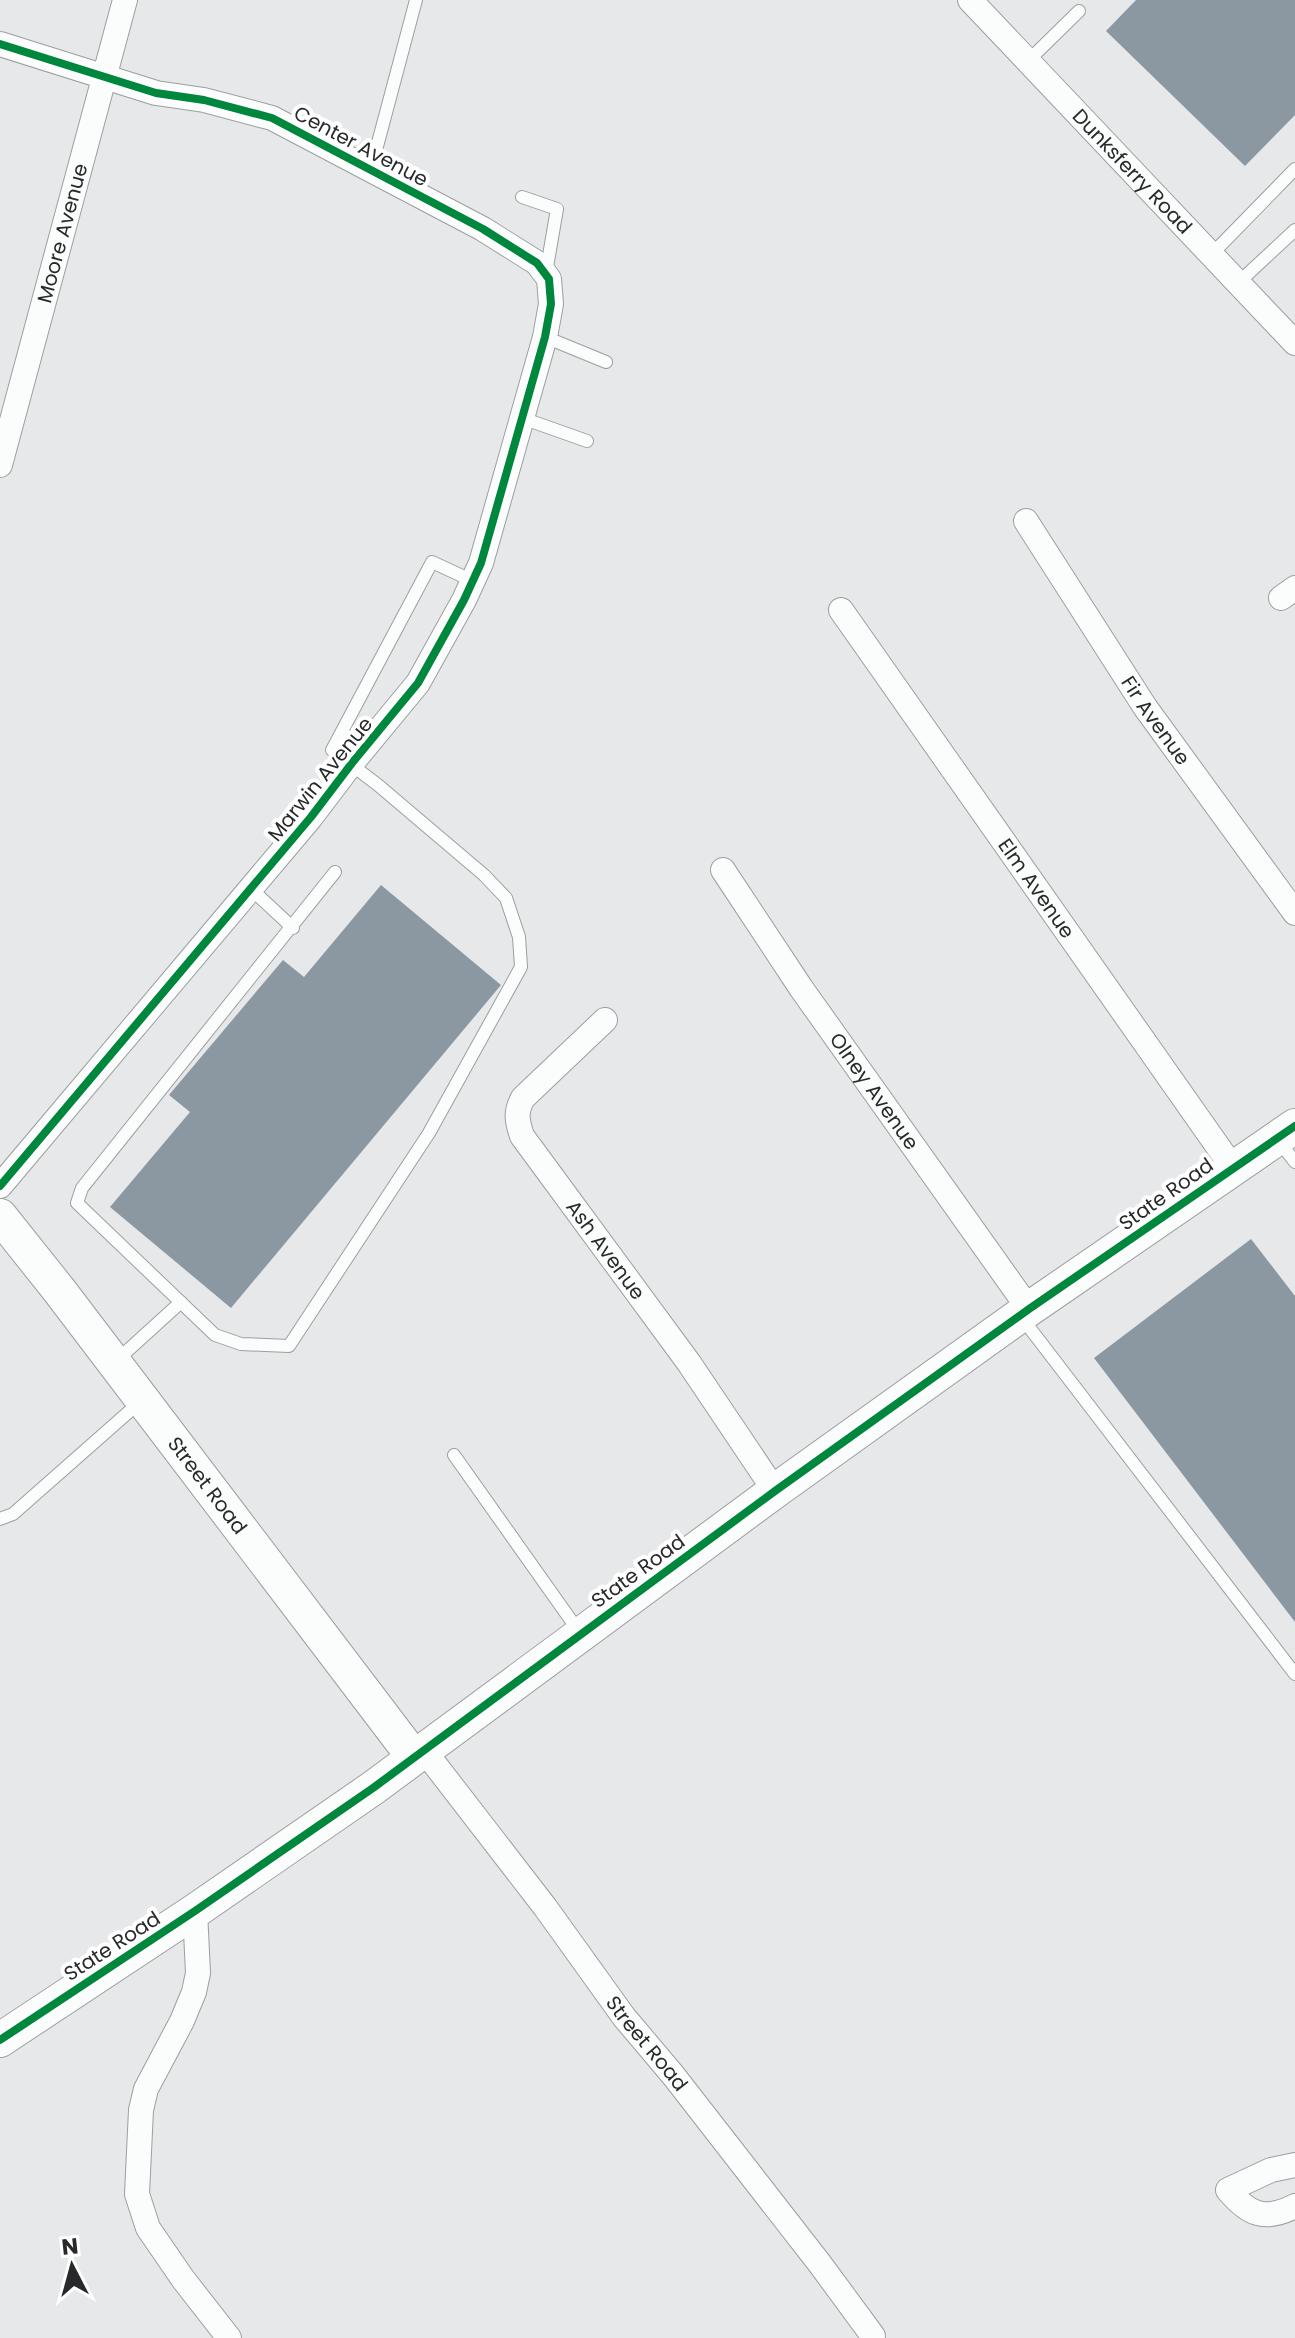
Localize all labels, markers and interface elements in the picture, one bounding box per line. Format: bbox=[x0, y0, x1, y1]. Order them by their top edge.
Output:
street label: Center Avenue bbox=[289, 99, 433, 193]
street label: Dunksferry Road bbox=[1066, 102, 1199, 240]
street label: Moore Avenue bbox=[30, 160, 94, 306]
street label: Fir Avenue bbox=[1115, 671, 1197, 771]
street label: Marwin Avenue bbox=[261, 711, 379, 847]
street label: Elm Avenue bbox=[992, 833, 1081, 944]
street label: Olney Avenue bbox=[823, 1027, 926, 1155]
street label: State Road bbox=[1113, 1151, 1219, 1237]
street label: Ash Avenue bbox=[560, 1194, 652, 1305]
street label: Street Road bbox=[161, 1431, 254, 1540]
street label: State Road bbox=[585, 1527, 691, 1615]
street label: State Road bbox=[58, 1904, 166, 1988]
street label: Street Road bbox=[599, 1990, 694, 2097]
north arrow bbox=[32, 2226, 112, 2306]
text: N bbox=[60, 2230, 80, 2263]

